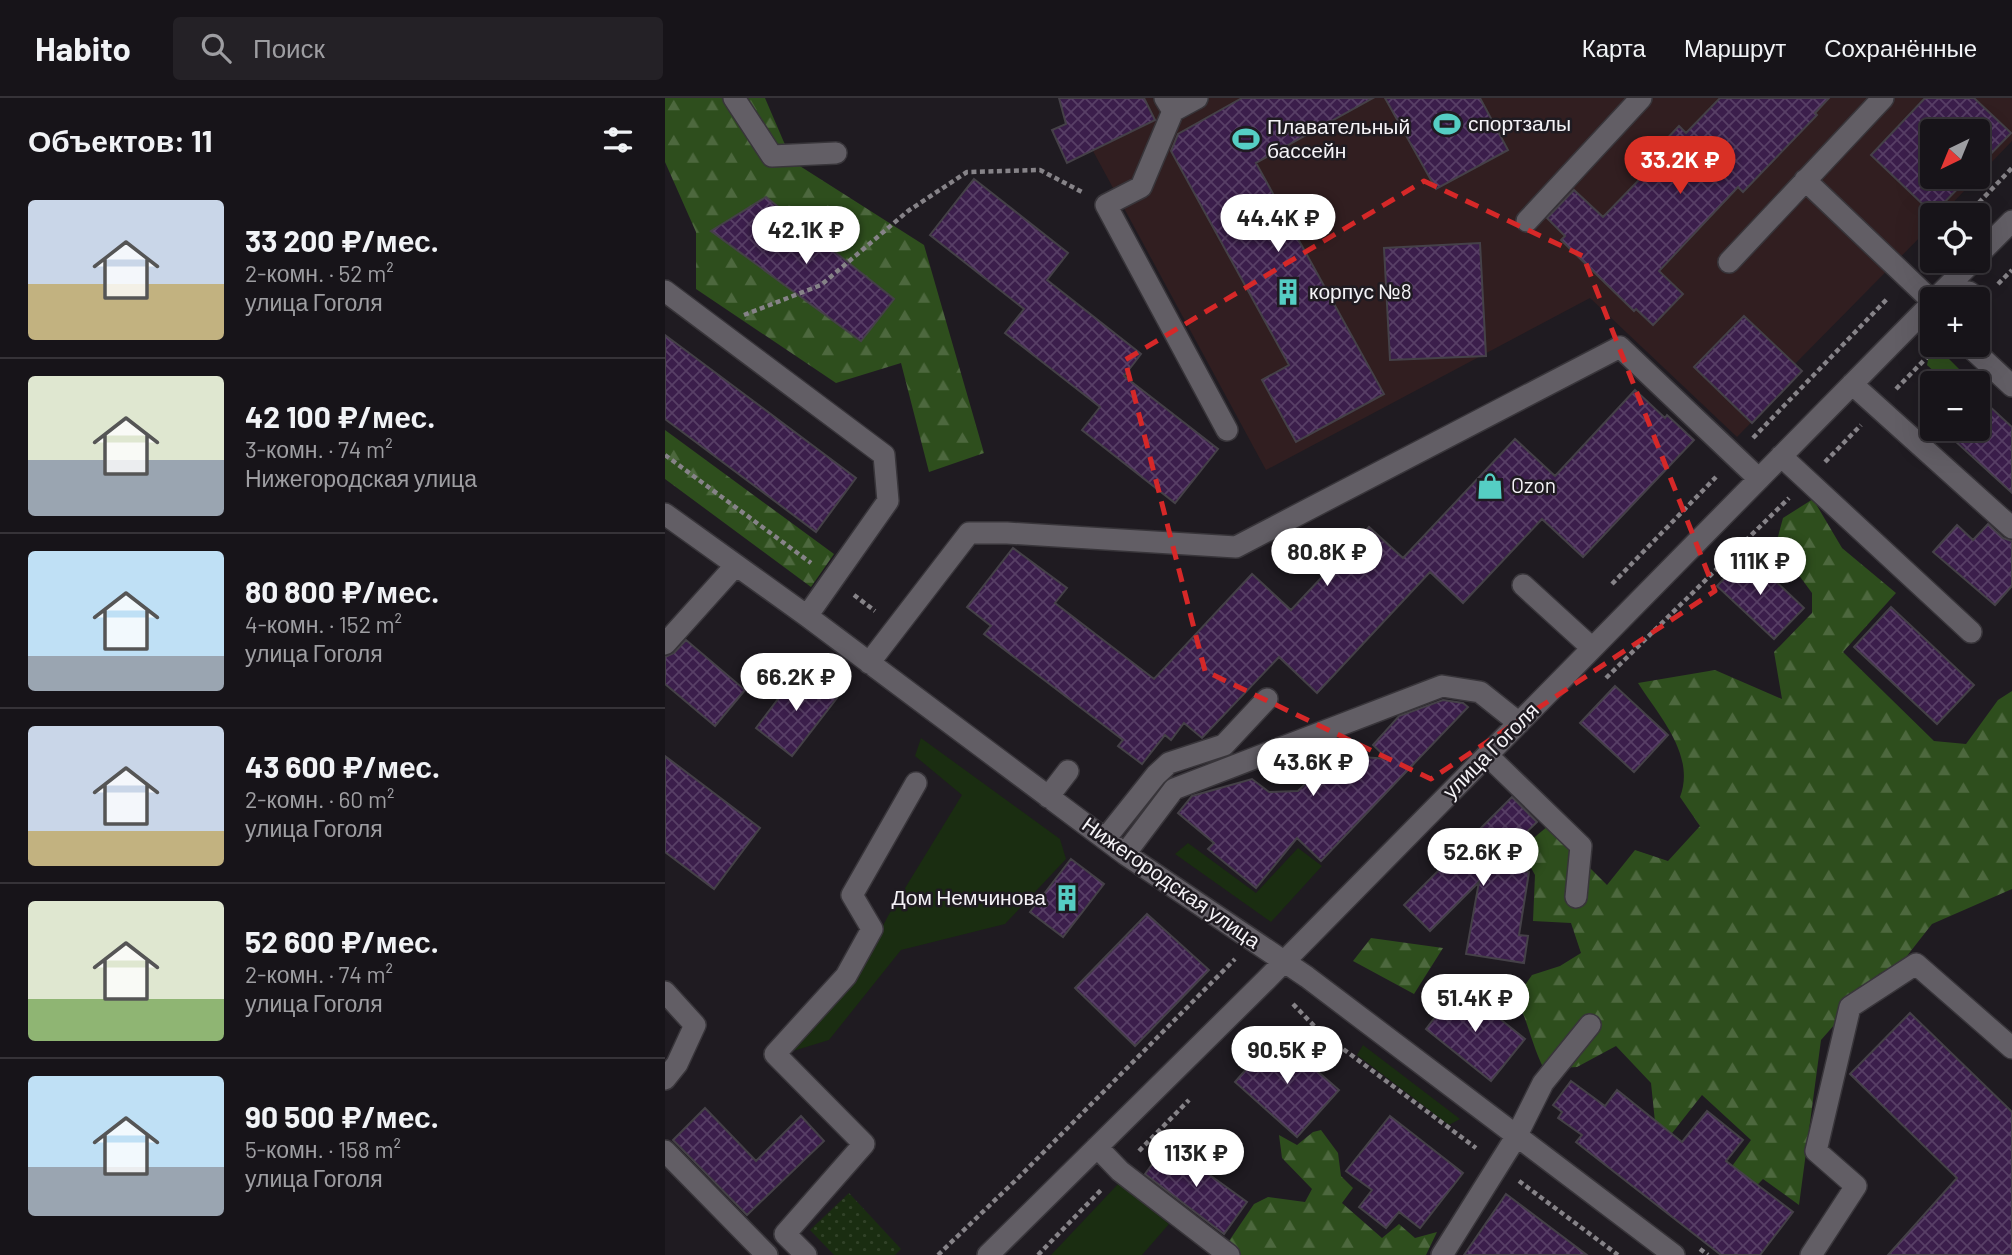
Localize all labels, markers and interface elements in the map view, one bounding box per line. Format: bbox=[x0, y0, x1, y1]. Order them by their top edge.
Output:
search box bbox=[173, 17, 663, 80]
text: Habito bbox=[35, 28, 131, 68]
icon: search bbox=[197, 29, 235, 67]
text: Поиск bbox=[253, 32, 325, 63]
text: Карта bbox=[1582, 33, 1646, 62]
text: Маршрут bbox=[1684, 33, 1786, 62]
text: Сохранённые bbox=[1824, 33, 1977, 62]
sports icon: спортзалы bbox=[1432, 109, 1462, 139]
place label: спортзалы bbox=[1468, 110, 1571, 135]
place label: Плавательный бассейн bbox=[1267, 113, 1410, 162]
north arrow bbox=[1920, 119, 1990, 189]
map controls bbox=[1920, 119, 1990, 441]
icon: filters bbox=[599, 121, 637, 159]
text: Объектов: 11 bbox=[28, 122, 212, 158]
sports icon: Плавательный бассейн bbox=[1231, 124, 1261, 154]
pin: 33.2K ₽ bbox=[1615, 136, 1745, 196]
text: 33.2K ₽ bbox=[1640, 145, 1720, 173]
pin: 44.4K ₽ bbox=[1213, 194, 1343, 254]
text: 44.4K ₽ bbox=[1236, 203, 1320, 231]
button: locate bbox=[1920, 203, 1990, 273]
pin: 42.1K ₽ bbox=[741, 206, 871, 266]
text: 42.1K ₽ bbox=[768, 215, 844, 243]
text: 33 200 ₽/мес. bbox=[245, 222, 439, 258]
icon: home bbox=[84, 228, 168, 312]
text: 2-комн. · 52 m² bbox=[245, 259, 394, 287]
building icon: корпус №8 bbox=[1273, 277, 1303, 307]
place label: корпус №8 bbox=[1309, 278, 1412, 303]
button: + bbox=[1920, 287, 1990, 357]
text: улица Гоголя bbox=[245, 288, 383, 316]
button: − bbox=[1920, 371, 1990, 441]
text: 42 100 ₽/мес. bbox=[245, 398, 435, 434]
icon: home bbox=[84, 404, 168, 488]
text: 3-комн. · 74 m² bbox=[245, 435, 393, 463]
text: Нижегородская улица bbox=[245, 464, 477, 492]
shop icon: Ozon bbox=[1475, 471, 1505, 501]
place label: Ozon bbox=[1511, 472, 1556, 497]
pin: 80.8K ₽ bbox=[1262, 528, 1392, 588]
text: 80.8K ₽ bbox=[1287, 537, 1367, 565]
pin: 111K ₽ bbox=[1703, 538, 1817, 597]
text: 111K ₽ bbox=[1730, 546, 1790, 574]
text: 80 800 ₽/мес. bbox=[245, 573, 439, 609]
icon: home bbox=[84, 579, 168, 663]
text: 4-комн. · 152 m² bbox=[245, 610, 402, 638]
text: улица Гоголя bbox=[245, 639, 383, 667]
pin: 66.2K ₽ bbox=[731, 654, 861, 713]
text: 66.2K ₽ bbox=[757, 662, 835, 690]
street label: улица Гоголя bbox=[1437, 697, 1543, 803]
pin: 43.6K ₽ bbox=[1248, 738, 1378, 798]
text: 43.6K ₽ bbox=[1273, 747, 1353, 775]
text: 43 600 ₽/мес. bbox=[245, 748, 440, 784]
icon: home bbox=[84, 754, 168, 838]
text: 2-комн. · 60 m² bbox=[245, 785, 394, 813]
street label: Нижегородская улица bbox=[1078, 811, 1266, 953]
text: улица Гоголя bbox=[245, 814, 383, 842]
pin: 52.6K ₽ bbox=[1418, 828, 1548, 888]
text: 52.6K ₽ bbox=[1444, 837, 1522, 865]
building icon: Дом Немчинова bbox=[1052, 883, 1082, 913]
place label: Дом Немчинова bbox=[891, 884, 1046, 909]
text: 52 600 ₽/мес. bbox=[245, 923, 439, 959]
icon: home bbox=[84, 929, 168, 1013]
text: 2-комн. · 74 m² bbox=[245, 960, 393, 988]
pin: 51.4K ₽ bbox=[1410, 974, 1540, 1034]
text: 51.4K ₽ bbox=[1437, 983, 1513, 1011]
text: улица Гоголя bbox=[245, 989, 383, 1017]
pin: 90.5K ₽ bbox=[1222, 1026, 1352, 1086]
text: 90.5K ₽ bbox=[1247, 1035, 1327, 1063]
text: 90 500 ₽/мес. bbox=[245, 1098, 439, 1134]
icon: home bbox=[84, 1104, 168, 1188]
pin: 113K ₽ bbox=[1139, 1130, 1253, 1189]
text: 5-комн. · 158 m² bbox=[245, 1135, 401, 1163]
text: 113K ₽ bbox=[1164, 1138, 1228, 1166]
text: улица Гоголя bbox=[245, 1164, 383, 1192]

